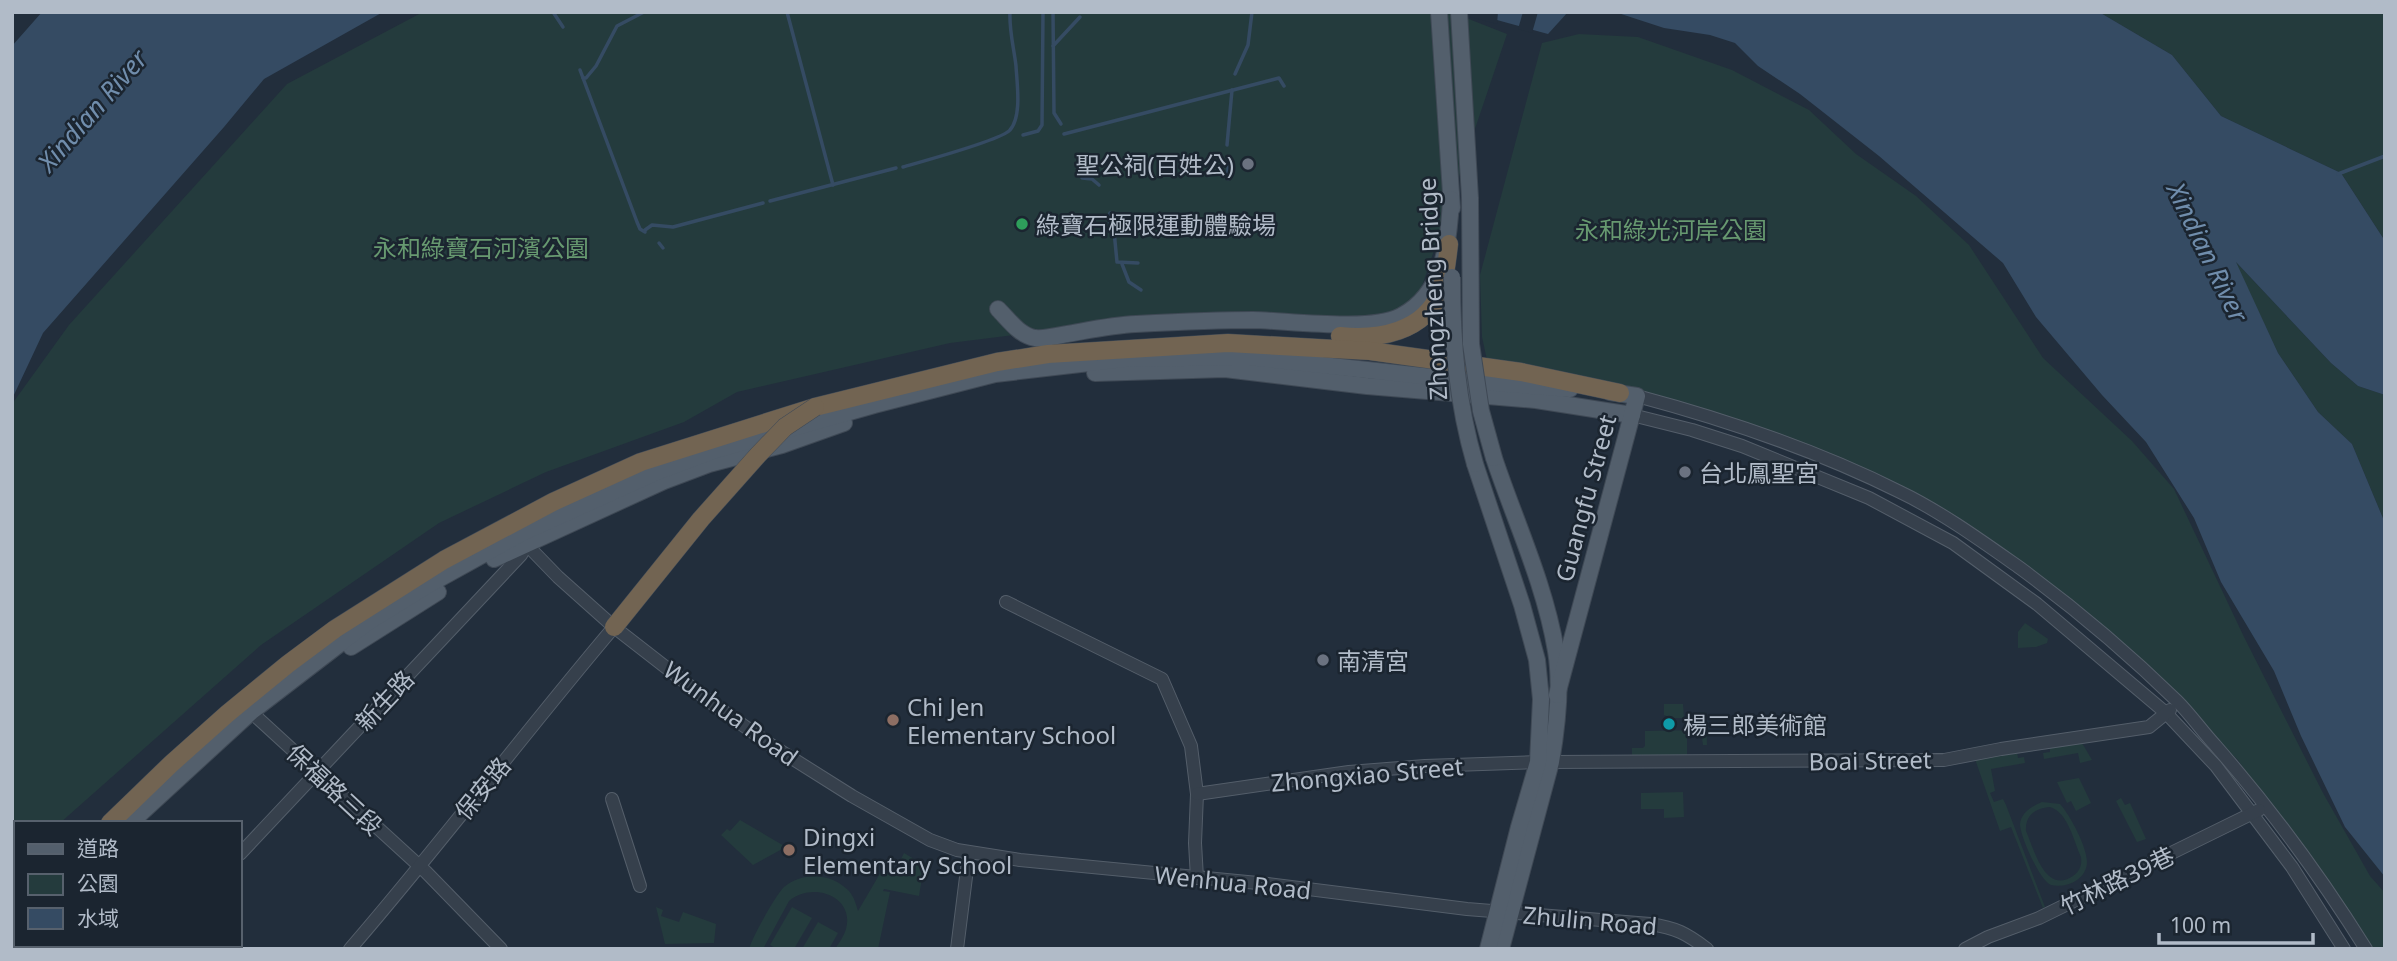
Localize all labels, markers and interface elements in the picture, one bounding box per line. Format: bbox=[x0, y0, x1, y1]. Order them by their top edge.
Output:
water label: Xindian River bbox=[28, 40, 156, 180]
place label: 聖公祠(百姓公) bbox=[1076, 148, 1234, 181]
marker: 聖公祠(百姓公) bbox=[1240, 156, 1256, 172]
water label: Xindian River bbox=[2158, 175, 2258, 329]
street label: Zhongzheng Bridge bbox=[1410, 177, 1454, 401]
place label: 綠寶石極限運動體驗場 bbox=[1036, 208, 1276, 241]
park label: 永和綠光河岸公園 bbox=[1575, 213, 1767, 246]
marker: 綠寶石極限運動體驗場 bbox=[1014, 216, 1030, 232]
park label: 永和綠寶石河濱公園 bbox=[373, 231, 589, 264]
street label: Guangfu Street bbox=[1547, 410, 1623, 585]
place label: 台北鳳聖宮 bbox=[1699, 456, 1819, 489]
marker: 台北鳳聖宮 bbox=[1677, 464, 1693, 480]
place label: 南清宮 bbox=[1337, 644, 1409, 677]
marker: 南清宮 bbox=[1315, 652, 1331, 668]
street label: Wunhua Road bbox=[657, 653, 805, 773]
street label: 新生路 bbox=[347, 662, 421, 738]
place label: Chi Jen Elementary School bbox=[907, 690, 1116, 751]
place label: 楊三郎美術館 bbox=[1683, 708, 1827, 741]
marker: Chi Jen Elementary School bbox=[885, 712, 901, 728]
marker: 楊三郎美術館 bbox=[1661, 716, 1677, 732]
street label: 保福路三段 bbox=[280, 736, 390, 842]
street label: Boai Street bbox=[1808, 742, 1932, 778]
street label: Zhongxiao Street bbox=[1270, 749, 1465, 799]
street label: 保安路 bbox=[447, 750, 517, 826]
place label: Dingxi Elementary School bbox=[803, 820, 1012, 881]
legend bbox=[14, 821, 242, 947]
text: 道路 bbox=[77, 834, 119, 862]
street label: 竹林路39巷 bbox=[2054, 838, 2180, 922]
marker: Dingxi Elementary School bbox=[781, 842, 797, 858]
street label: Wenhua Road bbox=[1153, 857, 1313, 907]
text: 公園 bbox=[77, 869, 119, 897]
street label: Zhulin Road bbox=[1522, 898, 1658, 942]
scale bar bbox=[2159, 902, 2313, 946]
text: 水域 bbox=[77, 904, 119, 932]
text: 100 m bbox=[2170, 911, 2231, 939]

